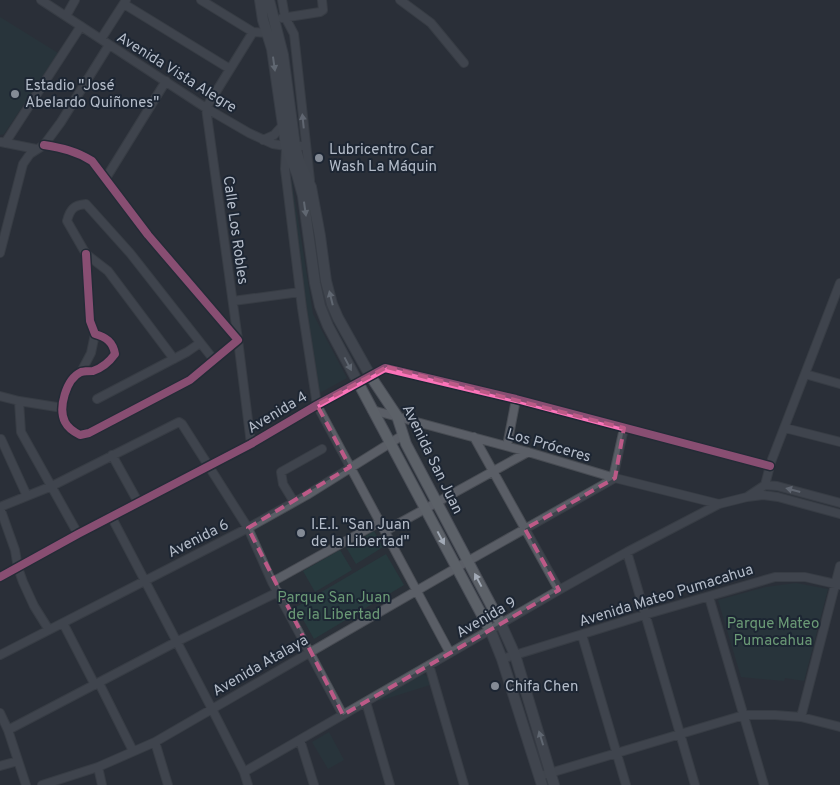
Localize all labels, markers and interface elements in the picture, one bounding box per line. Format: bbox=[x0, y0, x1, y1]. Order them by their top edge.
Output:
street label: Avenida Vista Alegre bbox=[113, 29, 240, 118]
one-way arrow bbox=[270, 57, 278, 73]
place label: Estadio "José Abelardo Quiñones" bbox=[25, 77, 159, 113]
marker: Estadio "José Abelardo Quiñones" bbox=[9, 88, 21, 100]
one-way arrow bbox=[299, 113, 307, 129]
place label: Lubricentro Car Wash La Máquin bbox=[329, 141, 437, 177]
marker: Lubricentro Car Wash La Máquin bbox=[313, 152, 325, 164]
street label: Calle Los Robles bbox=[217, 175, 252, 286]
one-way arrow bbox=[301, 202, 309, 218]
one-way arrow bbox=[326, 290, 334, 305]
one-way arrow bbox=[344, 357, 352, 371]
street label: Avenida 4 bbox=[244, 388, 311, 439]
street label: Avenida San Juan bbox=[397, 402, 466, 518]
street label: Los Próceres bbox=[504, 425, 593, 468]
one-way arrow bbox=[785, 486, 800, 494]
street label: Avenida 6 bbox=[165, 516, 233, 563]
place label: I.E.I. "San Juan de la Libertad" bbox=[311, 516, 410, 552]
marker: I.E.I. "San Juan de la Libertad" bbox=[295, 527, 307, 539]
one-way arrow bbox=[437, 531, 445, 546]
street label: Avenida Mateo Pumacahua bbox=[577, 561, 756, 632]
one-way arrow bbox=[474, 574, 483, 587]
park label: Parque San Juan de la Libertad bbox=[277, 589, 391, 625]
street label: Avenida 9 bbox=[453, 593, 520, 643]
park label: Parque Mateo Pumacahua bbox=[727, 615, 819, 651]
street label: Avenida Atalaya bbox=[209, 631, 312, 701]
place label: Chifa Chen bbox=[505, 678, 578, 697]
marker: Chifa Chen bbox=[489, 680, 501, 692]
one-way arrow bbox=[536, 731, 544, 746]

